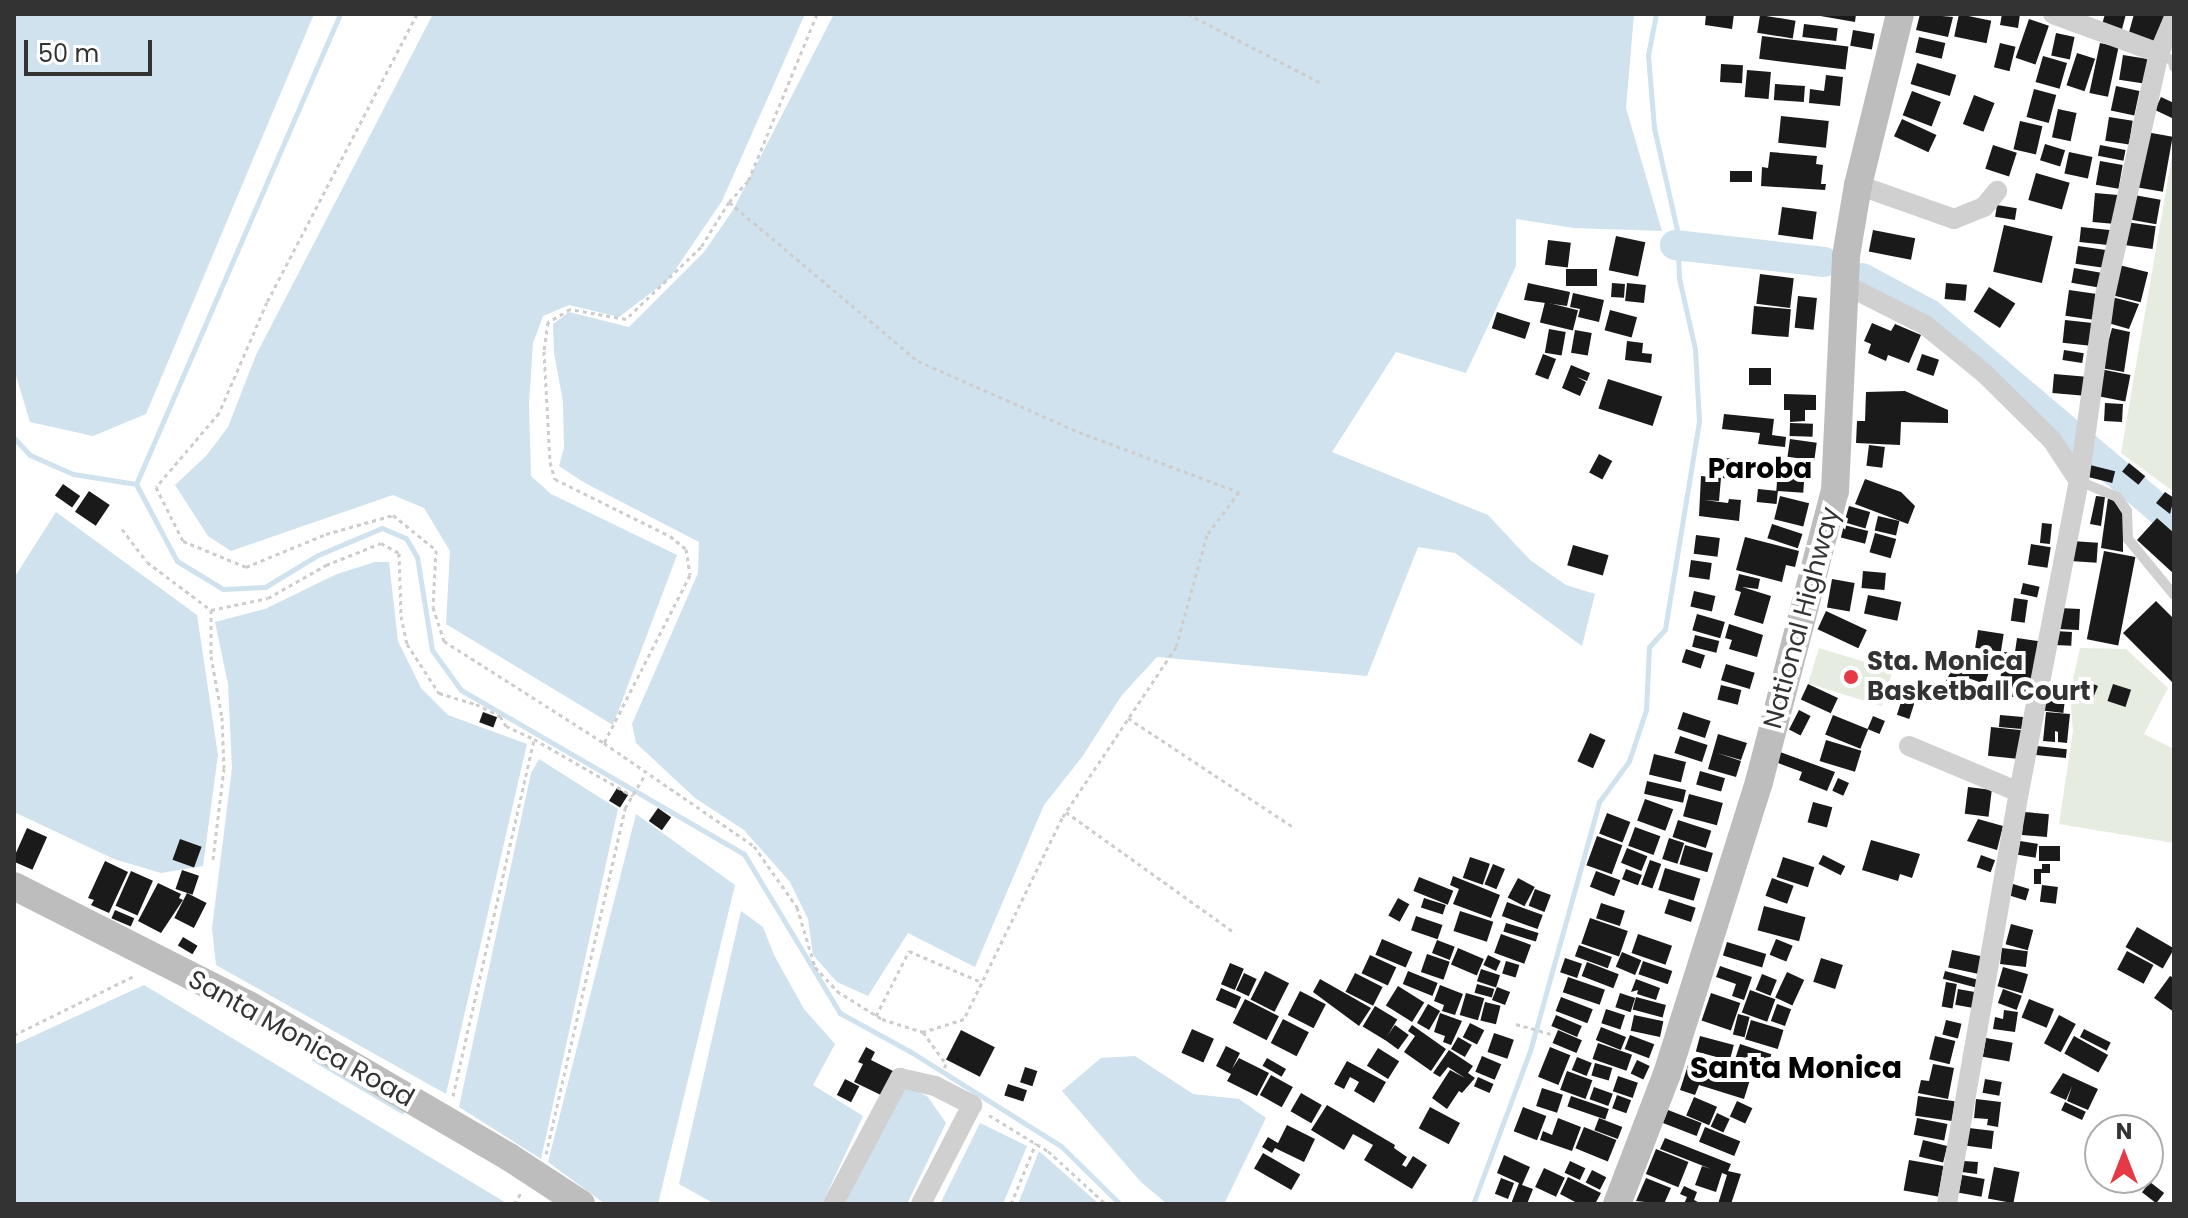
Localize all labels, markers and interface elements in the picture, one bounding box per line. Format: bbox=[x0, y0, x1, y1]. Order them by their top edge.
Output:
scale bar bbox=[28, 24, 156, 74]
text: 50 m bbox=[38, 37, 99, 70]
district label: Paroba bbox=[1708, 452, 1812, 486]
street label: National Highway bbox=[1757, 504, 1847, 732]
place label: Sta. Monica Basketball Court bbox=[1867, 646, 2091, 708]
marker: Sta. Monica Basketball Court bbox=[1842, 668, 1860, 686]
street label: Santa Monica Road bbox=[183, 964, 419, 1114]
district label: Santa Monica bbox=[1690, 1050, 1902, 1086]
north arrow bbox=[2084, 1114, 2164, 1194]
text: N bbox=[2116, 1116, 2132, 1147]

